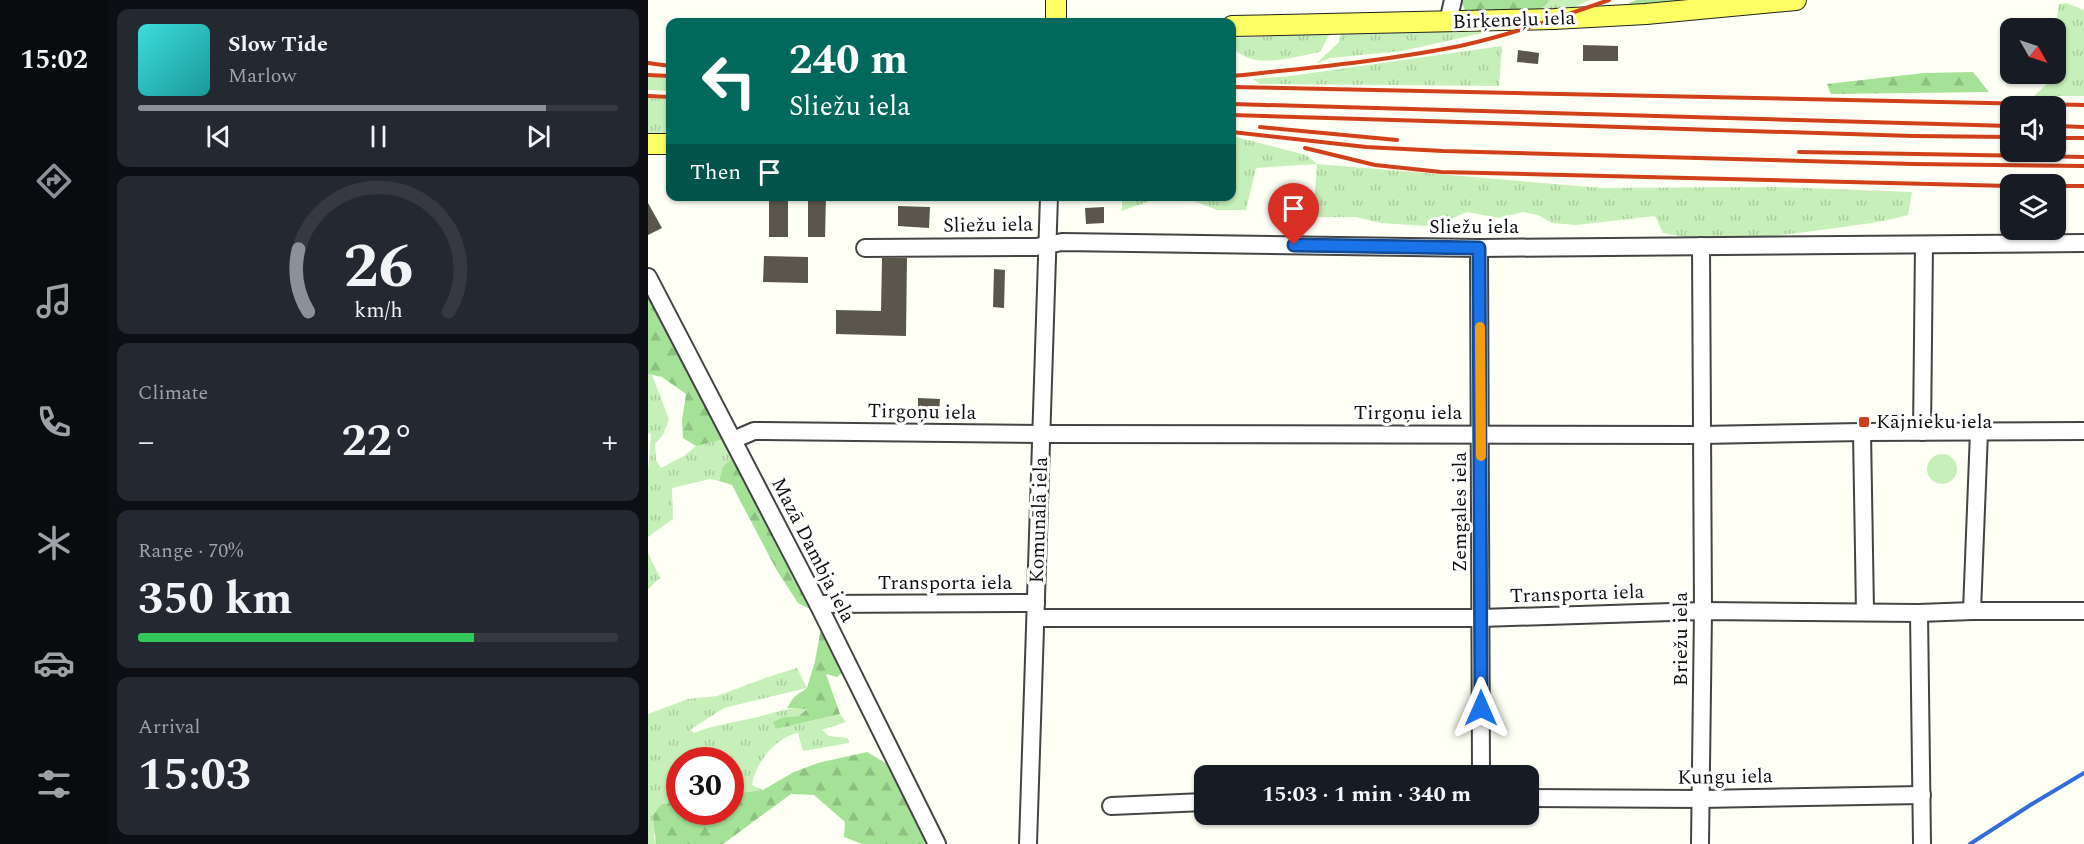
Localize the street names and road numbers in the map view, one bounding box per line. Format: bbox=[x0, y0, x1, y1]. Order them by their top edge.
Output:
street label: Birķeneļu iela bbox=[1452, 3, 1576, 37]
street label: Sliežu iela bbox=[943, 209, 1033, 241]
street label: Sliežu iela bbox=[1429, 212, 1519, 242]
street label: Tirgoņu iela bbox=[867, 396, 977, 428]
street label: Tirgoņu iela bbox=[1354, 398, 1463, 428]
street label: Zemgales iela bbox=[1445, 452, 1475, 572]
street label: Komunālā iela bbox=[1022, 456, 1056, 584]
street label: Mazā Dambja iela bbox=[763, 472, 863, 628]
street label: Transporta iela bbox=[878, 568, 1013, 598]
street label: Transporta iela bbox=[1509, 577, 1645, 611]
street label: Briežu iela bbox=[1666, 592, 1696, 686]
street label: Kungu iela bbox=[1677, 761, 1773, 793]

